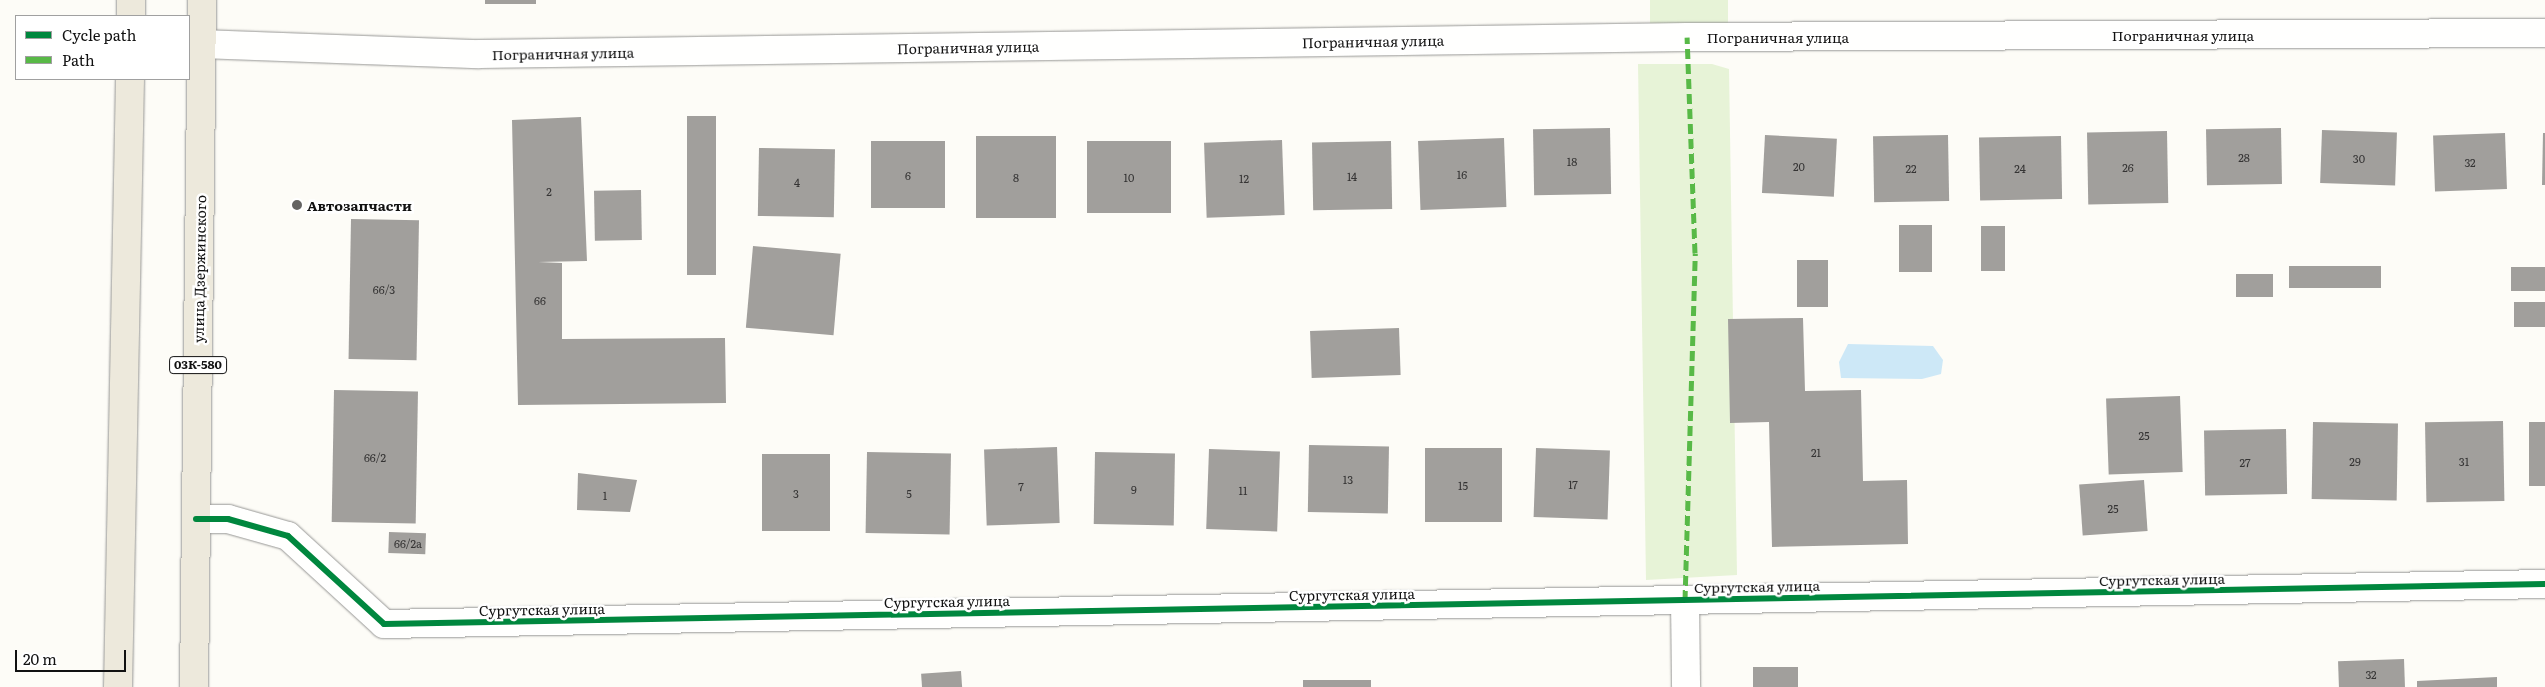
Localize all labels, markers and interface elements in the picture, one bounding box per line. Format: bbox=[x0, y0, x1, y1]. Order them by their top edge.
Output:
legend bbox=[15, 15, 190, 80]
text: Cycle path bbox=[62, 23, 136, 46]
street label: Пограничная улица bbox=[2112, 27, 2254, 43]
street label: Пограничная улица bbox=[1707, 29, 1849, 45]
street label: Пограничная улица bbox=[1302, 31, 1444, 51]
street label: Пограничная улица bbox=[897, 37, 1039, 57]
street label: Пограничная улица bbox=[492, 43, 634, 63]
text: Path bbox=[62, 48, 95, 71]
house number: 28 bbox=[2238, 150, 2250, 164]
house number: 30 bbox=[2353, 151, 2365, 165]
house number: 18 bbox=[1567, 154, 1577, 168]
house number: 32 bbox=[2464, 155, 2476, 169]
house number: 20 bbox=[1793, 159, 1805, 173]
house number: 26 bbox=[2122, 160, 2134, 174]
house number: 22 bbox=[1905, 161, 1917, 175]
house number: 24 bbox=[2014, 161, 2026, 175]
house number: 16 bbox=[1457, 167, 1467, 181]
house number: 6 bbox=[905, 168, 911, 182]
house number: 14 bbox=[1347, 169, 1357, 183]
house number: 8 bbox=[1013, 170, 1019, 184]
house number: 10 bbox=[1124, 170, 1134, 184]
house number: 12 bbox=[1239, 171, 1249, 185]
house number: 4 bbox=[794, 175, 800, 189]
house number: 2 bbox=[546, 184, 552, 198]
street label: улица Дзержинского bbox=[189, 195, 209, 343]
place label: Автозапчасти bbox=[307, 197, 412, 213]
marker: Автозапчасти bbox=[291, 199, 303, 211]
house number: 66/3 bbox=[373, 282, 395, 296]
house number: 66 bbox=[534, 293, 546, 307]
road number: 03К-580 bbox=[168, 356, 228, 374]
house number: 25 bbox=[2138, 428, 2150, 442]
house number: 21 bbox=[1811, 445, 1821, 459]
house number: 66/2 bbox=[364, 450, 386, 464]
house number: 29 bbox=[2349, 454, 2361, 468]
house number: 31 bbox=[2459, 454, 2469, 468]
house number: 27 bbox=[2239, 455, 2251, 469]
house number: 13 bbox=[1343, 472, 1353, 486]
house number: 17 bbox=[1568, 477, 1578, 491]
house number: 15 bbox=[1458, 478, 1468, 492]
house number: 7 bbox=[1018, 479, 1024, 493]
house number: 9 bbox=[1131, 482, 1137, 496]
house number: 11 bbox=[1239, 483, 1247, 497]
house number: 3 bbox=[793, 486, 799, 500]
house number: 5 bbox=[906, 486, 912, 500]
house number: 1 bbox=[603, 488, 607, 502]
house number: 25 bbox=[2107, 501, 2119, 515]
house number: 66/2а bbox=[394, 536, 422, 550]
street label: Сургутская улица bbox=[2099, 570, 2225, 588]
street label: Сургутская улица bbox=[1694, 577, 1820, 595]
street label: Сургутская улица bbox=[1289, 585, 1415, 603]
street label: Сургутская улица bbox=[884, 592, 1010, 610]
street label: Сургутская улица bbox=[479, 600, 605, 618]
scale bar bbox=[18, 640, 129, 672]
text: 20 m bbox=[23, 647, 57, 670]
house number: 32 bbox=[2365, 667, 2377, 681]

